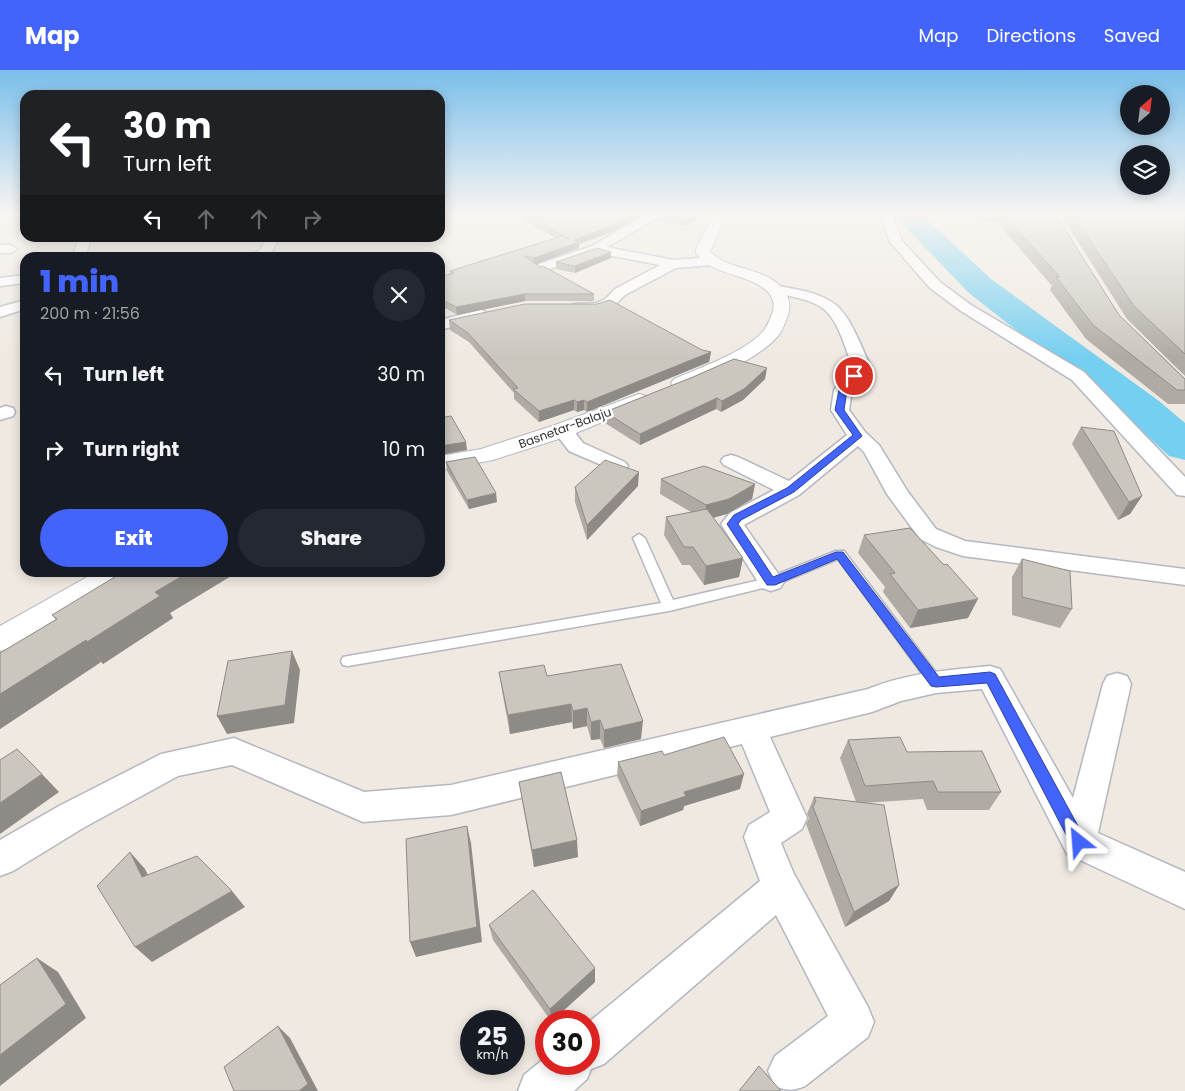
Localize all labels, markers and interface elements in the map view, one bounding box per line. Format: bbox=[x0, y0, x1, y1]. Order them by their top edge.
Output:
text: Map bbox=[25, 19, 80, 52]
text: Map bbox=[919, 23, 958, 48]
text: Directions bbox=[986, 23, 1076, 48]
text: Saved bbox=[1104, 23, 1160, 48]
north arrow bbox=[1120, 85, 1170, 135]
map controls bbox=[1120, 85, 1170, 195]
text: 30 m bbox=[123, 101, 211, 150]
icon: left bbox=[40, 110, 105, 175]
button: layers bbox=[1120, 145, 1170, 195]
text: Turn left bbox=[123, 148, 211, 179]
icon: left bbox=[139, 205, 167, 233]
icon: ahead bbox=[192, 205, 220, 233]
icon: ahead bbox=[245, 205, 273, 233]
icon: right bbox=[298, 205, 326, 233]
text: 1 min bbox=[40, 260, 119, 303]
button: close bbox=[373, 269, 425, 321]
text: 200 m · 21:56 bbox=[40, 302, 140, 325]
pin bbox=[833, 355, 875, 397]
icon: left bbox=[40, 361, 68, 389]
text: Turn left bbox=[83, 361, 164, 388]
text: 30 m bbox=[377, 361, 425, 388]
icon: arrive bbox=[840, 362, 868, 390]
street label: Basnetar-Balaju bbox=[516, 403, 614, 452]
icon: right bbox=[40, 436, 68, 464]
text: Turn right bbox=[83, 436, 179, 463]
text: 10 m bbox=[382, 436, 425, 463]
button: Exit bbox=[40, 509, 228, 567]
button: Share bbox=[238, 509, 425, 567]
position arrow bbox=[1052, 815, 1104, 867]
speed limit sign: 30 bbox=[535, 1010, 600, 1075]
text: 25 bbox=[477, 1019, 508, 1054]
text: km/h bbox=[477, 1046, 508, 1063]

